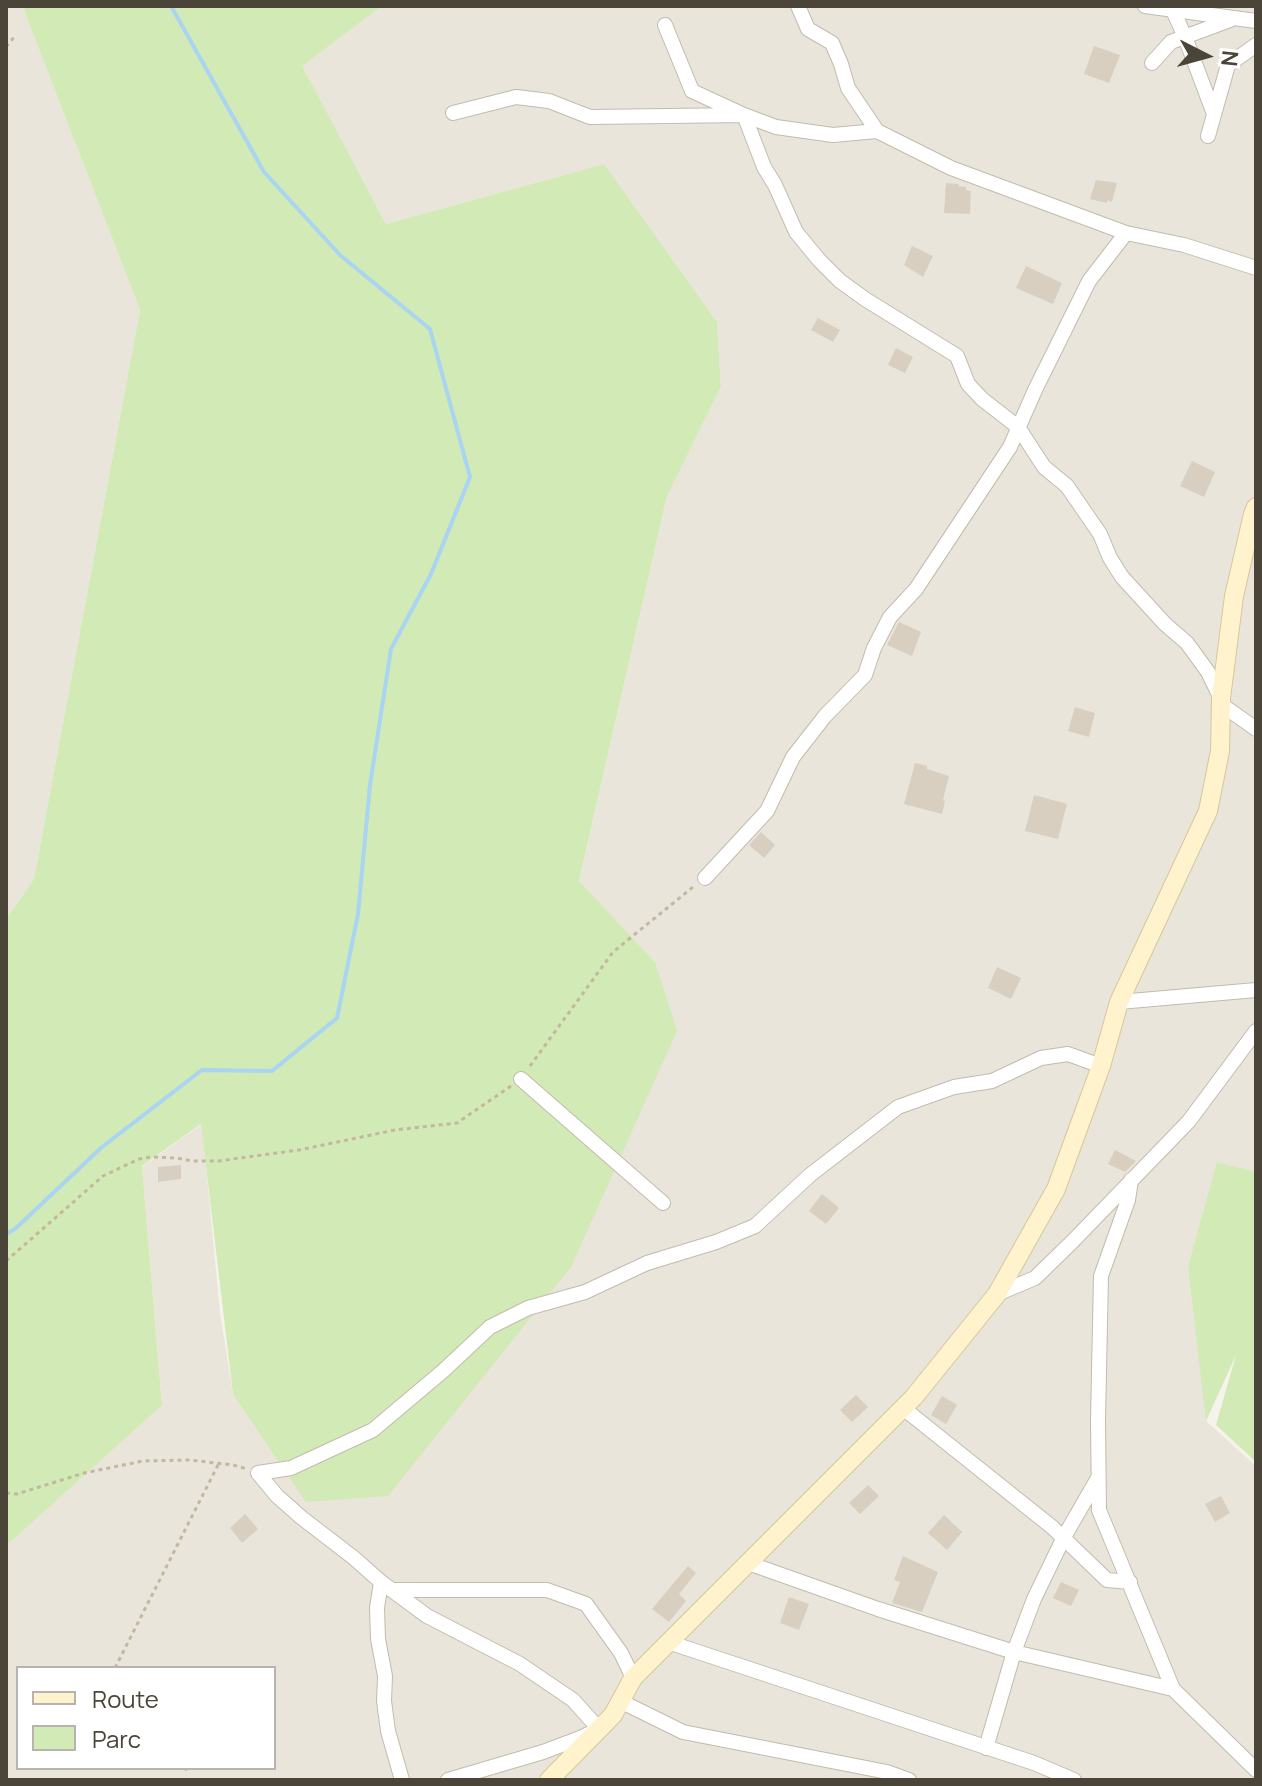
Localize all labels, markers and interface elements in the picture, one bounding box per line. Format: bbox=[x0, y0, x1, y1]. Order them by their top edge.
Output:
north arrow bbox=[1166, 16, 1246, 96]
text: N bbox=[1214, 49, 1246, 68]
legend bbox=[16, 1666, 276, 1770]
text: Route bbox=[92, 1682, 159, 1715]
text: Parc bbox=[92, 1722, 141, 1755]

